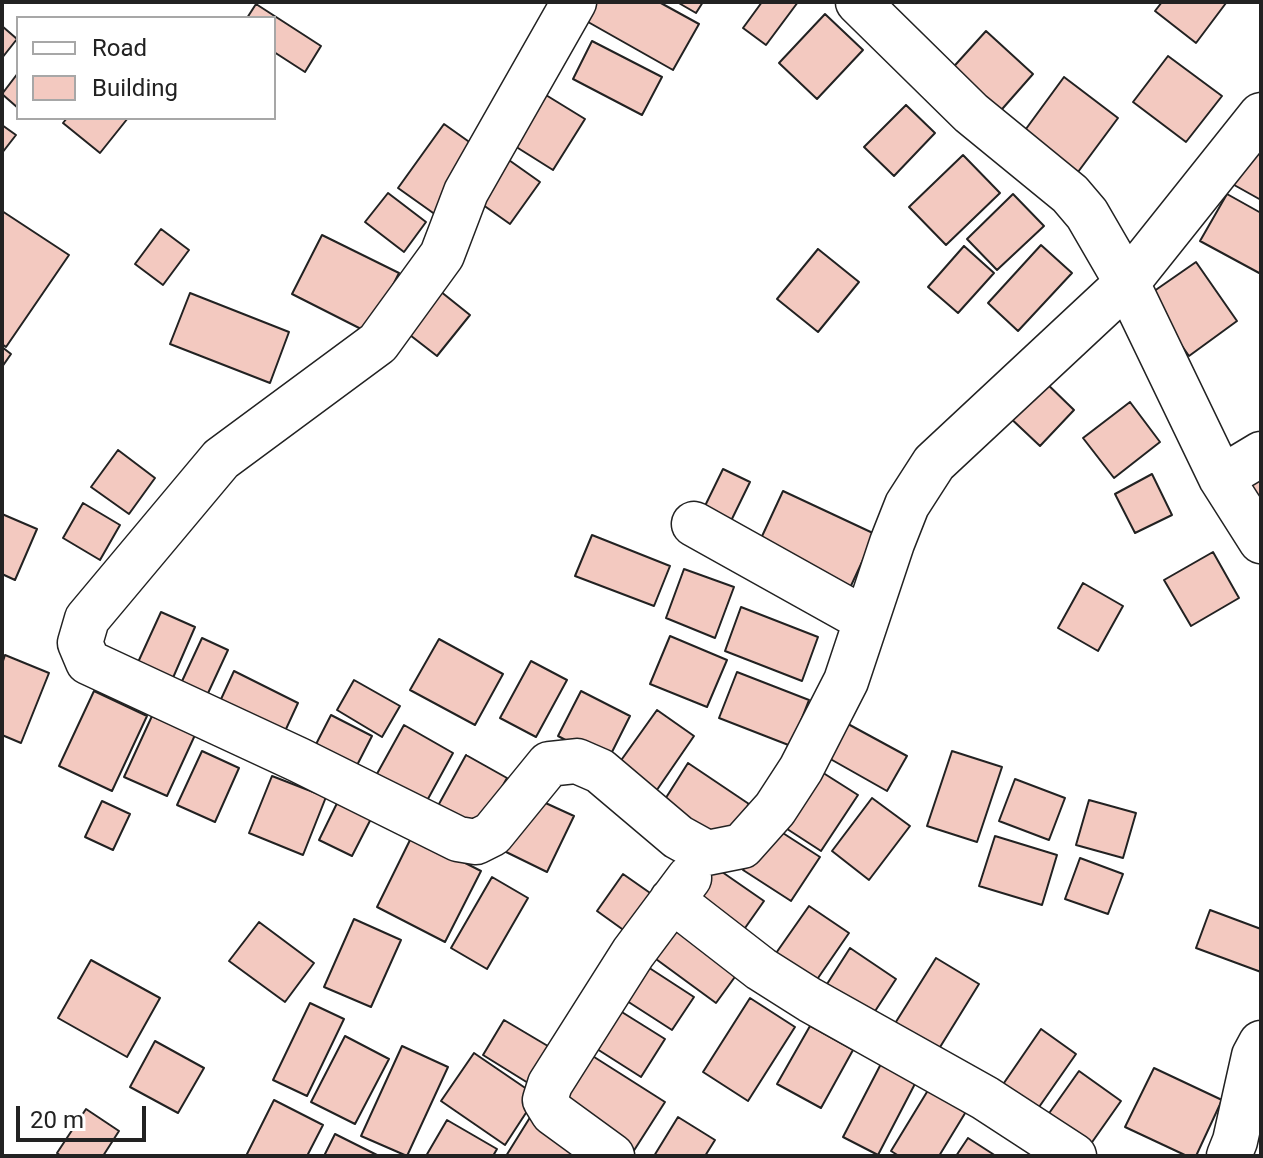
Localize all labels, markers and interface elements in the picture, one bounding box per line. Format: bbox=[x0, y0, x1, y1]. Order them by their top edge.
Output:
legend bbox=[16, 16, 276, 120]
text: Road bbox=[92, 34, 147, 62]
text: Building bbox=[92, 74, 178, 102]
scale bar bbox=[20, 1090, 150, 1140]
text: 20 m bbox=[30, 1106, 84, 1134]

